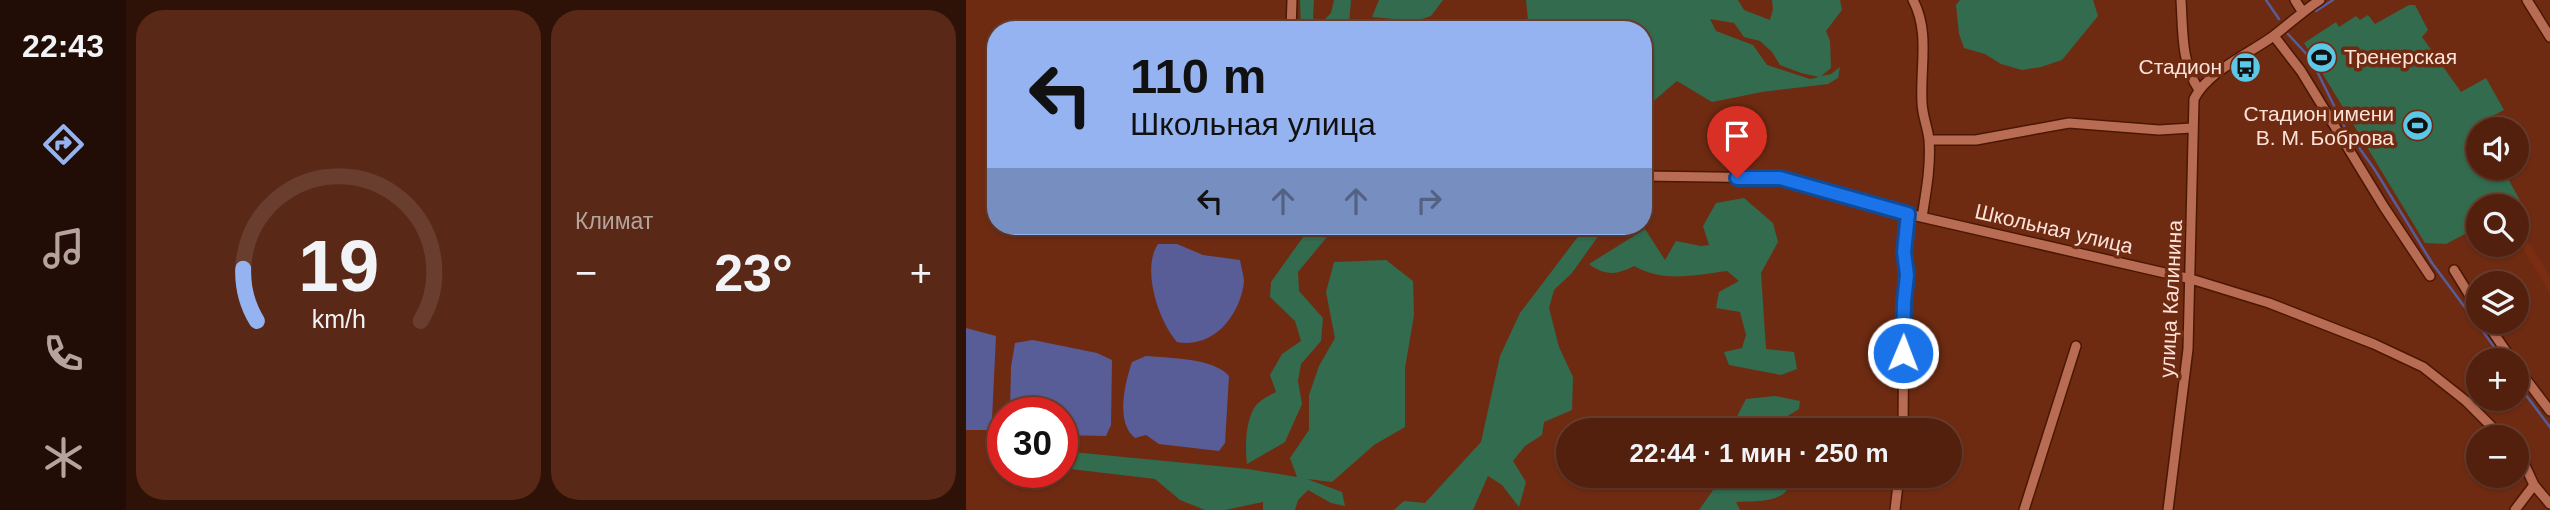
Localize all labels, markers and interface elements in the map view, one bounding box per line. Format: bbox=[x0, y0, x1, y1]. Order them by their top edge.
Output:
text: 22:43 bbox=[22, 28, 104, 64]
sports icon: Тренерская bbox=[2304, 40, 2338, 74]
place label: Тренерская bbox=[2344, 45, 2457, 68]
icon: left bbox=[1015, 49, 1106, 140]
text: 110 m bbox=[1130, 49, 1266, 103]
bus stop icon: Стадион bbox=[2228, 50, 2262, 84]
place label: Стадион bbox=[2139, 55, 2222, 78]
place label: Стадион имени В. М. Боброва bbox=[2244, 102, 2394, 149]
text: Школьная улица bbox=[1130, 106, 1376, 142]
pin bbox=[1707, 106, 1767, 178]
sports icon: Стадион имени В. М. Боброва bbox=[2400, 109, 2434, 143]
icon: arrive bbox=[1718, 117, 1756, 155]
map controls bbox=[2466, 117, 2529, 488]
button: sound bbox=[2466, 117, 2529, 180]
icon: directions bbox=[39, 120, 88, 169]
icon: left bbox=[1191, 182, 1229, 220]
icon: ahead bbox=[1264, 182, 1302, 220]
icon: ahead bbox=[1337, 182, 1375, 220]
icon: right bbox=[1410, 182, 1448, 220]
button: search bbox=[2466, 194, 2529, 257]
street label: Школьная улица bbox=[1973, 199, 2136, 258]
text: Климат bbox=[575, 208, 653, 234]
street label: улица Калинина bbox=[2155, 219, 2186, 379]
icon: music bbox=[39, 224, 88, 273]
text: 19 bbox=[298, 225, 379, 306]
text: 23° bbox=[714, 244, 793, 302]
text: − bbox=[575, 252, 597, 294]
text: + bbox=[910, 252, 932, 294]
button: layers bbox=[2466, 271, 2529, 334]
text: km/h bbox=[311, 305, 366, 333]
position arrow bbox=[1866, 316, 1940, 390]
icon: phone bbox=[39, 329, 88, 378]
button: + bbox=[2466, 348, 2529, 411]
speed limit sign: 30 bbox=[987, 397, 1078, 488]
button: − bbox=[2466, 425, 2529, 488]
icon: climate bbox=[39, 433, 88, 482]
text: 22:44 · 1 мин · 250 m bbox=[1629, 438, 1889, 468]

